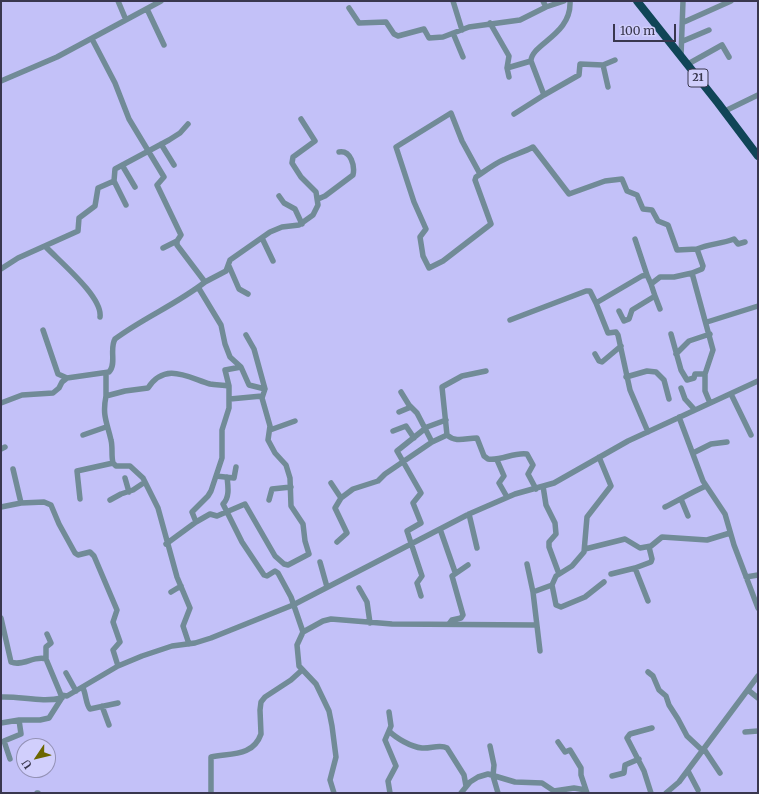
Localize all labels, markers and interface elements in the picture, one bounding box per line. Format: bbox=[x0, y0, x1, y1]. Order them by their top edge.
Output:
scale bar bbox=[615, 16, 678, 42]
text: 100 m bbox=[620, 23, 655, 38]
road number: 21 bbox=[688, 69, 708, 87]
north arrow bbox=[16, 738, 56, 778]
text: U bbox=[19, 757, 35, 772]

